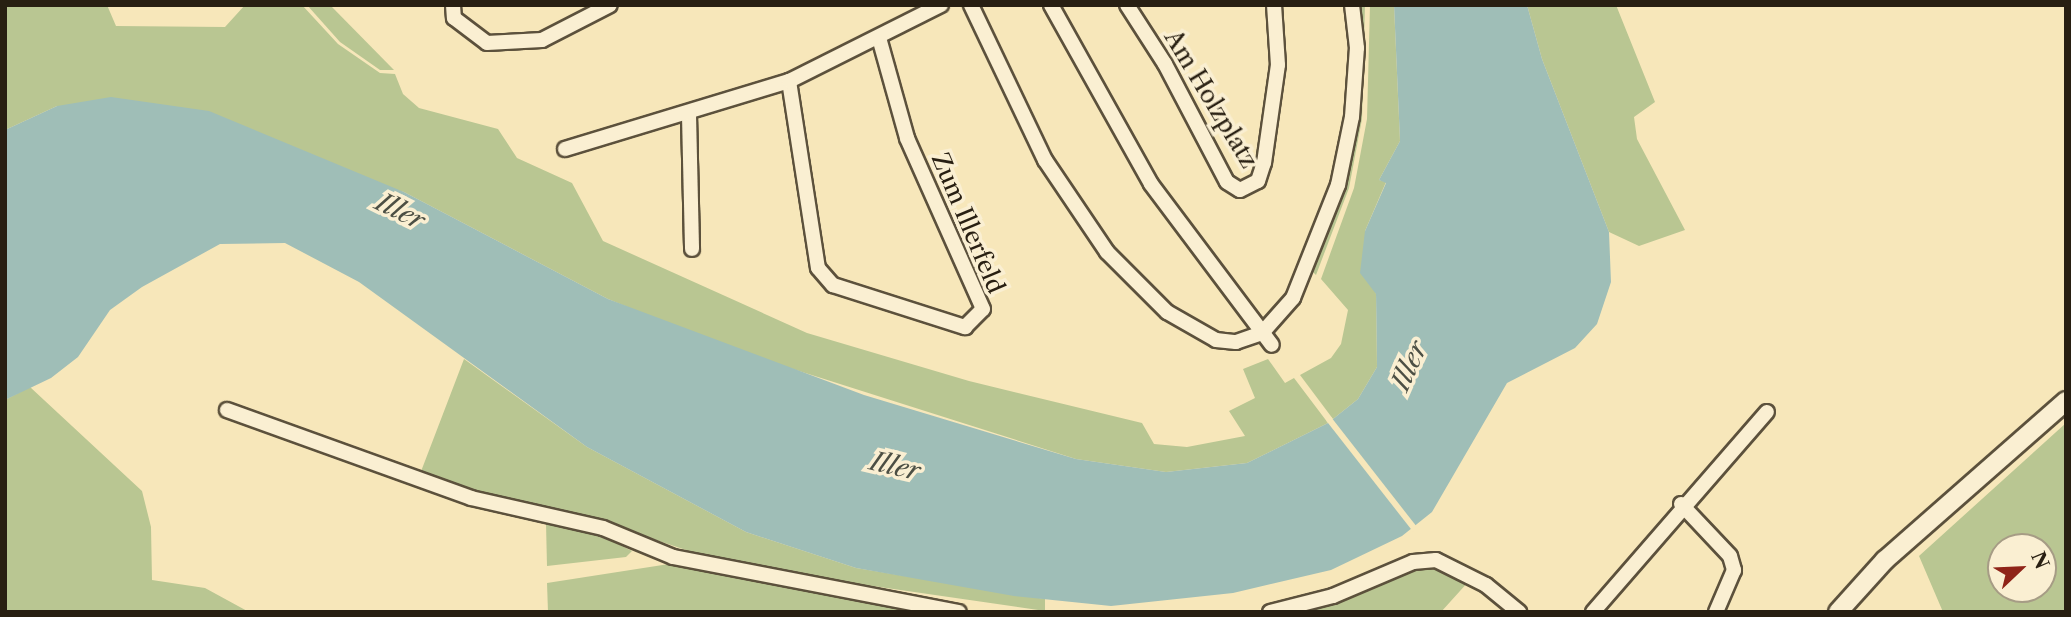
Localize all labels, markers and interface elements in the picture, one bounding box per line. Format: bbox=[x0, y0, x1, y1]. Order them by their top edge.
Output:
street label: Am Holzplatz bbox=[1158, 25, 1264, 173]
street label: Zum Illerfeld bbox=[925, 148, 1011, 298]
water label: Iller bbox=[370, 187, 430, 237]
water label: Iller bbox=[1385, 337, 1435, 395]
water label: Iller bbox=[867, 446, 923, 488]
north arrow bbox=[1987, 533, 2057, 603]
text: N bbox=[2026, 548, 2054, 572]

